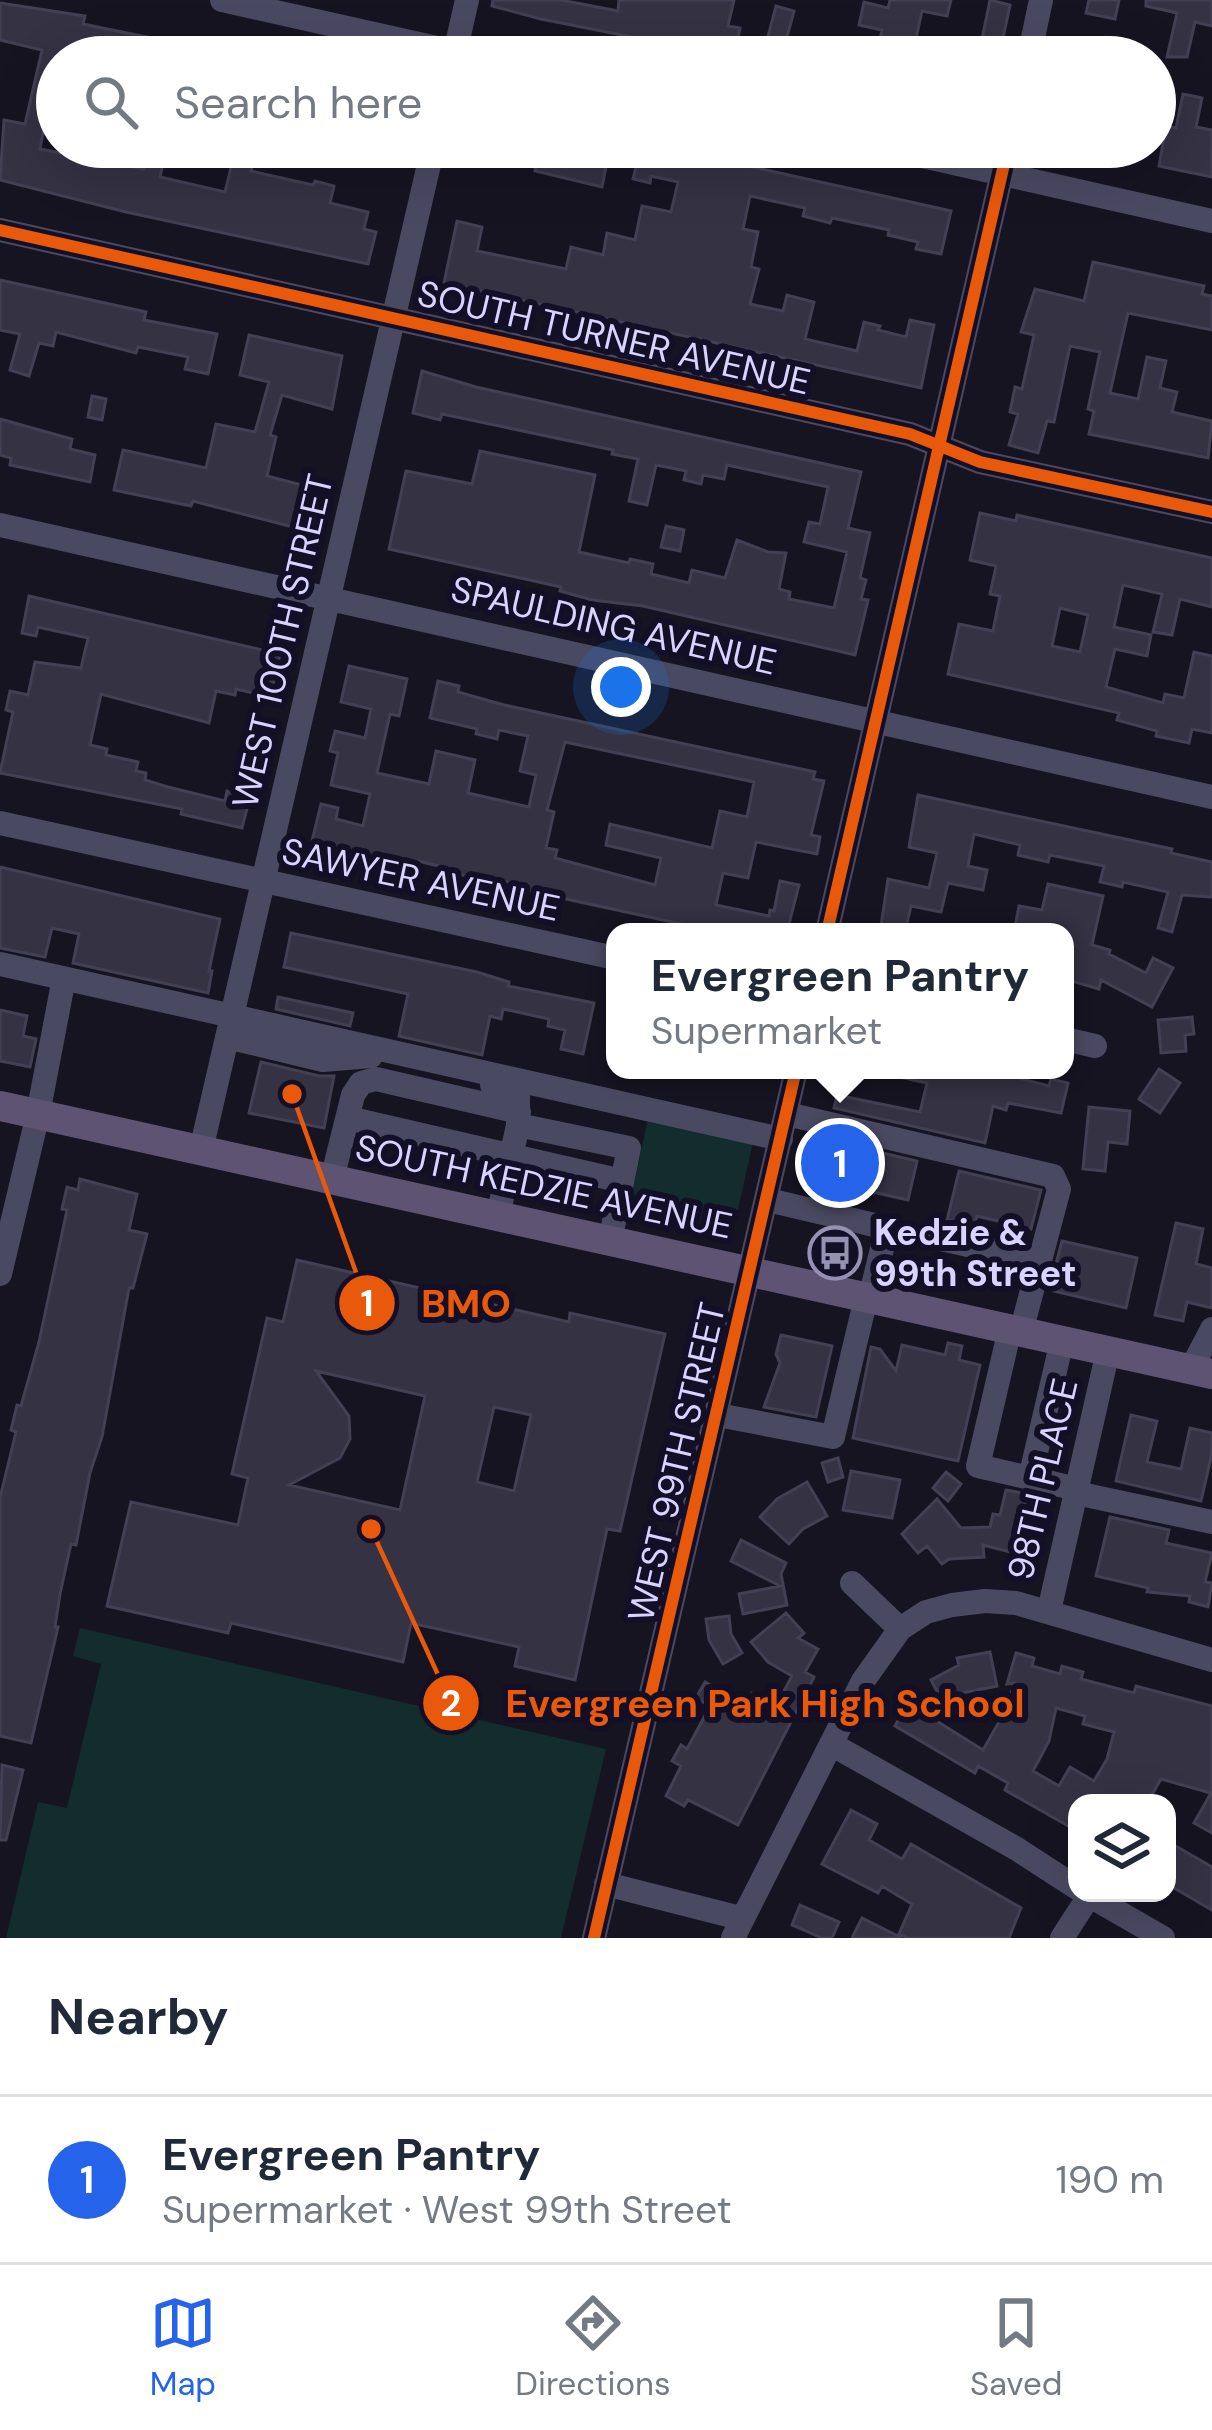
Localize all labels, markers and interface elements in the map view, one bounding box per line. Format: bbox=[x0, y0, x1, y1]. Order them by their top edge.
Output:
search box bbox=[36, 36, 1176, 168]
icon: search bbox=[78, 69, 144, 135]
text: Search here bbox=[174, 73, 422, 132]
street label: SOUTH TURNER AVENUE bbox=[413, 269, 815, 406]
street label: WEST 100TH STREET bbox=[221, 470, 344, 813]
street label: SPAULDING AVENUE bbox=[447, 565, 781, 686]
your location bbox=[591, 657, 651, 717]
street label: SAWYER AVENUE bbox=[278, 827, 564, 932]
popup bbox=[606, 923, 1074, 1079]
text: Evergreen Pantry bbox=[651, 946, 1029, 1005]
text: Supermarket bbox=[651, 1005, 882, 1056]
pin: 1 bbox=[801, 1118, 879, 1208]
street label: SOUTH KEDZIE AVENUE bbox=[351, 1124, 737, 1249]
place label: Kedzie & 99th Street bbox=[874, 1209, 1076, 1297]
bus stop icon: Kedzie & 99th Street bbox=[807, 1225, 863, 1281]
callout: BMO bbox=[337, 1266, 535, 1341]
text: BMO bbox=[421, 1278, 511, 1329]
text: 1 bbox=[360, 1280, 374, 1327]
street label: WEST 99TH STREET bbox=[617, 1298, 736, 1626]
street label: 98TH PLACE bbox=[996, 1374, 1088, 1584]
callout: Evergreen Park High School bbox=[421, 1666, 1049, 1741]
text: Evergreen Park High School bbox=[505, 1678, 1025, 1729]
text: 2 bbox=[441, 1680, 461, 1727]
map controls bbox=[1068, 1794, 1176, 1902]
button: layers bbox=[1068, 1794, 1176, 1902]
text: Nearby bbox=[48, 1983, 229, 2050]
text: Evergreen Pantry bbox=[162, 2125, 540, 2184]
text: 1 bbox=[80, 2154, 94, 2205]
text: 190 m bbox=[1056, 2154, 1164, 2205]
text: Supermarket · West 99th Street bbox=[162, 2184, 732, 2235]
tab: Map bbox=[150, 2290, 216, 2405]
tab: Directions bbox=[515, 2290, 671, 2405]
tab: Saved bbox=[970, 2290, 1062, 2405]

